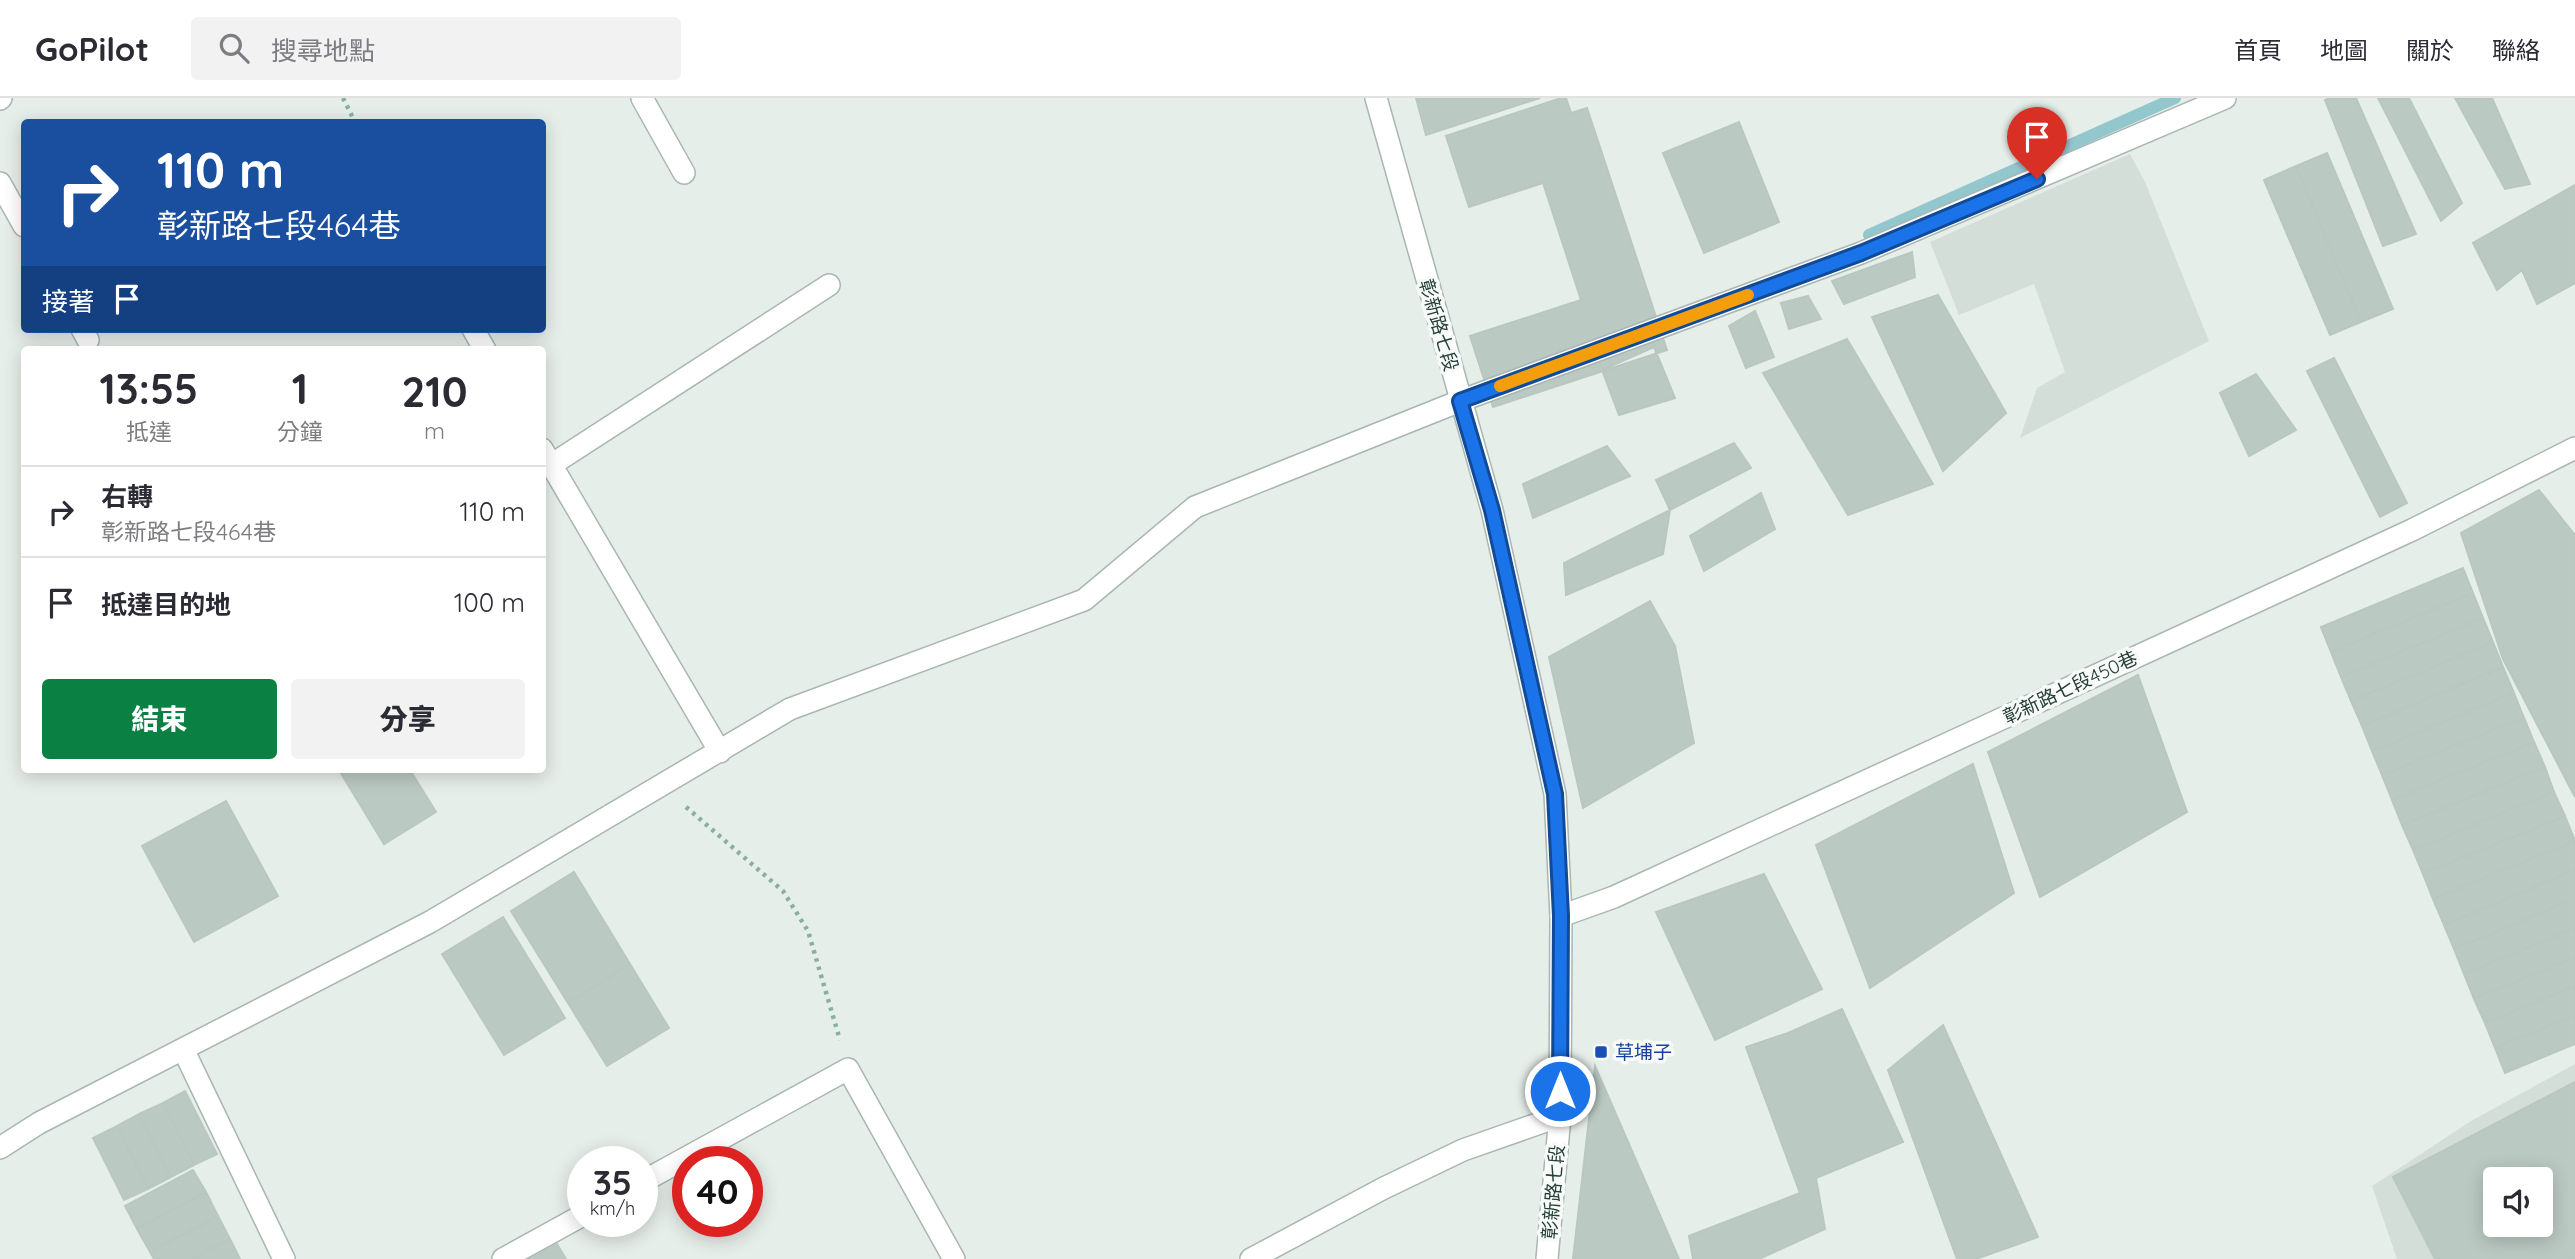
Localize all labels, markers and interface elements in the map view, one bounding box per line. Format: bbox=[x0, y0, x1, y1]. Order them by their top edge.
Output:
search box bbox=[191, 17, 681, 80]
text: GoPilot bbox=[35, 28, 149, 69]
icon: search bbox=[215, 29, 253, 67]
text: 搜尋地點 bbox=[271, 34, 375, 67]
text: 首頁 bbox=[2234, 35, 2282, 65]
text: 地圖 bbox=[2320, 35, 2368, 65]
text: 關於 bbox=[2406, 35, 2454, 65]
text: 聯絡 bbox=[2492, 35, 2540, 65]
pin bbox=[2007, 107, 2067, 179]
icon: arrive bbox=[2018, 118, 2056, 156]
text: 110 m bbox=[157, 139, 284, 200]
icon: right bbox=[42, 147, 133, 238]
text: 彰新路七段464巷 bbox=[157, 205, 400, 245]
street label: 彰新路七段 bbox=[1414, 276, 1464, 374]
icon: arrive bbox=[108, 280, 146, 318]
text: 接著 bbox=[42, 285, 94, 318]
text: 13:55 bbox=[100, 362, 198, 415]
text: 1 bbox=[292, 362, 308, 415]
text: 210 bbox=[401, 365, 467, 418]
text: m bbox=[424, 416, 445, 445]
text: 抵達 bbox=[126, 417, 172, 446]
text: 分鐘 bbox=[277, 417, 323, 446]
text: 右轉 bbox=[101, 480, 153, 513]
icon: right bbox=[42, 493, 80, 531]
text: 110 m bbox=[459, 495, 525, 528]
text: 彰新路七段464巷 bbox=[101, 517, 276, 546]
icon: arrive bbox=[42, 584, 80, 622]
text: 100 m bbox=[454, 586, 525, 619]
text: 抵達目的地 bbox=[101, 588, 231, 621]
street label: 彰新路七段450巷 bbox=[1999, 645, 2141, 729]
button: 結束 bbox=[42, 679, 277, 759]
button: 分享 bbox=[291, 679, 525, 759]
place label: 草埔子 bbox=[1615, 1040, 1672, 1064]
marker: 草埔子 bbox=[1593, 1044, 1609, 1060]
position arrow bbox=[1523, 1054, 1597, 1128]
street label: 彰新路七段 bbox=[1537, 1144, 1569, 1240]
speed limit sign: 40 bbox=[672, 1146, 763, 1237]
text: 35 bbox=[593, 1160, 632, 1204]
map controls bbox=[2483, 1167, 2553, 1237]
button: sound bbox=[2483, 1167, 2553, 1237]
text: km/h bbox=[590, 1197, 635, 1220]

